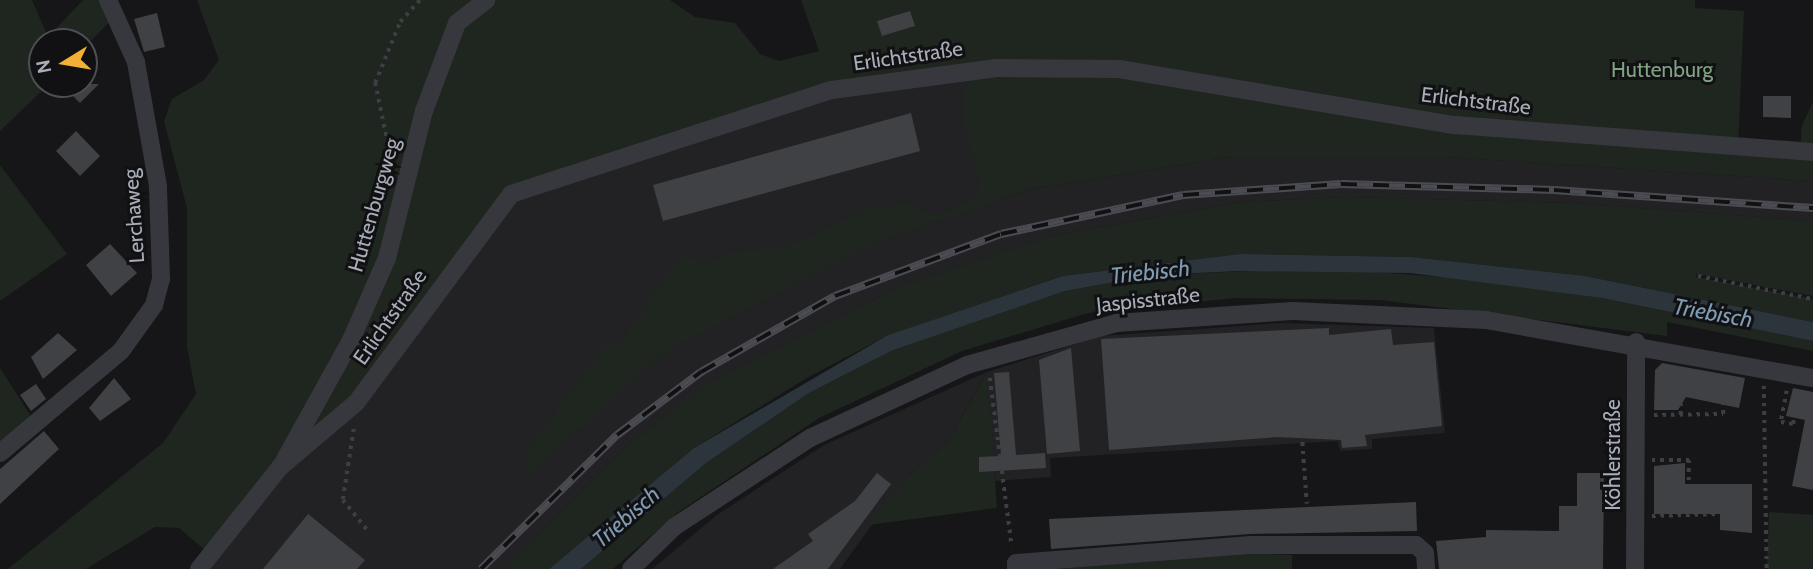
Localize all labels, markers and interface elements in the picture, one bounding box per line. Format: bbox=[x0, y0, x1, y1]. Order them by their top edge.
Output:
north arrow bbox=[28, 28, 98, 98]
street label: Erlichtstraße bbox=[852, 36, 964, 76]
park label: Huttenburg bbox=[1611, 57, 1713, 83]
text: N bbox=[31, 58, 56, 76]
street label: Erlichtstraße bbox=[1420, 82, 1532, 120]
street label: Huttenburgweg bbox=[343, 135, 405, 275]
street label: Lerchaweg bbox=[118, 168, 150, 264]
water label: Triebisch bbox=[1109, 254, 1191, 290]
street label: Erlichtstraße bbox=[348, 265, 432, 369]
street label: Jaspisstraße bbox=[1095, 282, 1201, 318]
water label: Triebisch bbox=[1671, 292, 1755, 334]
street label: Köhlerstraße bbox=[1600, 399, 1626, 511]
water label: Triebisch bbox=[587, 480, 665, 554]

